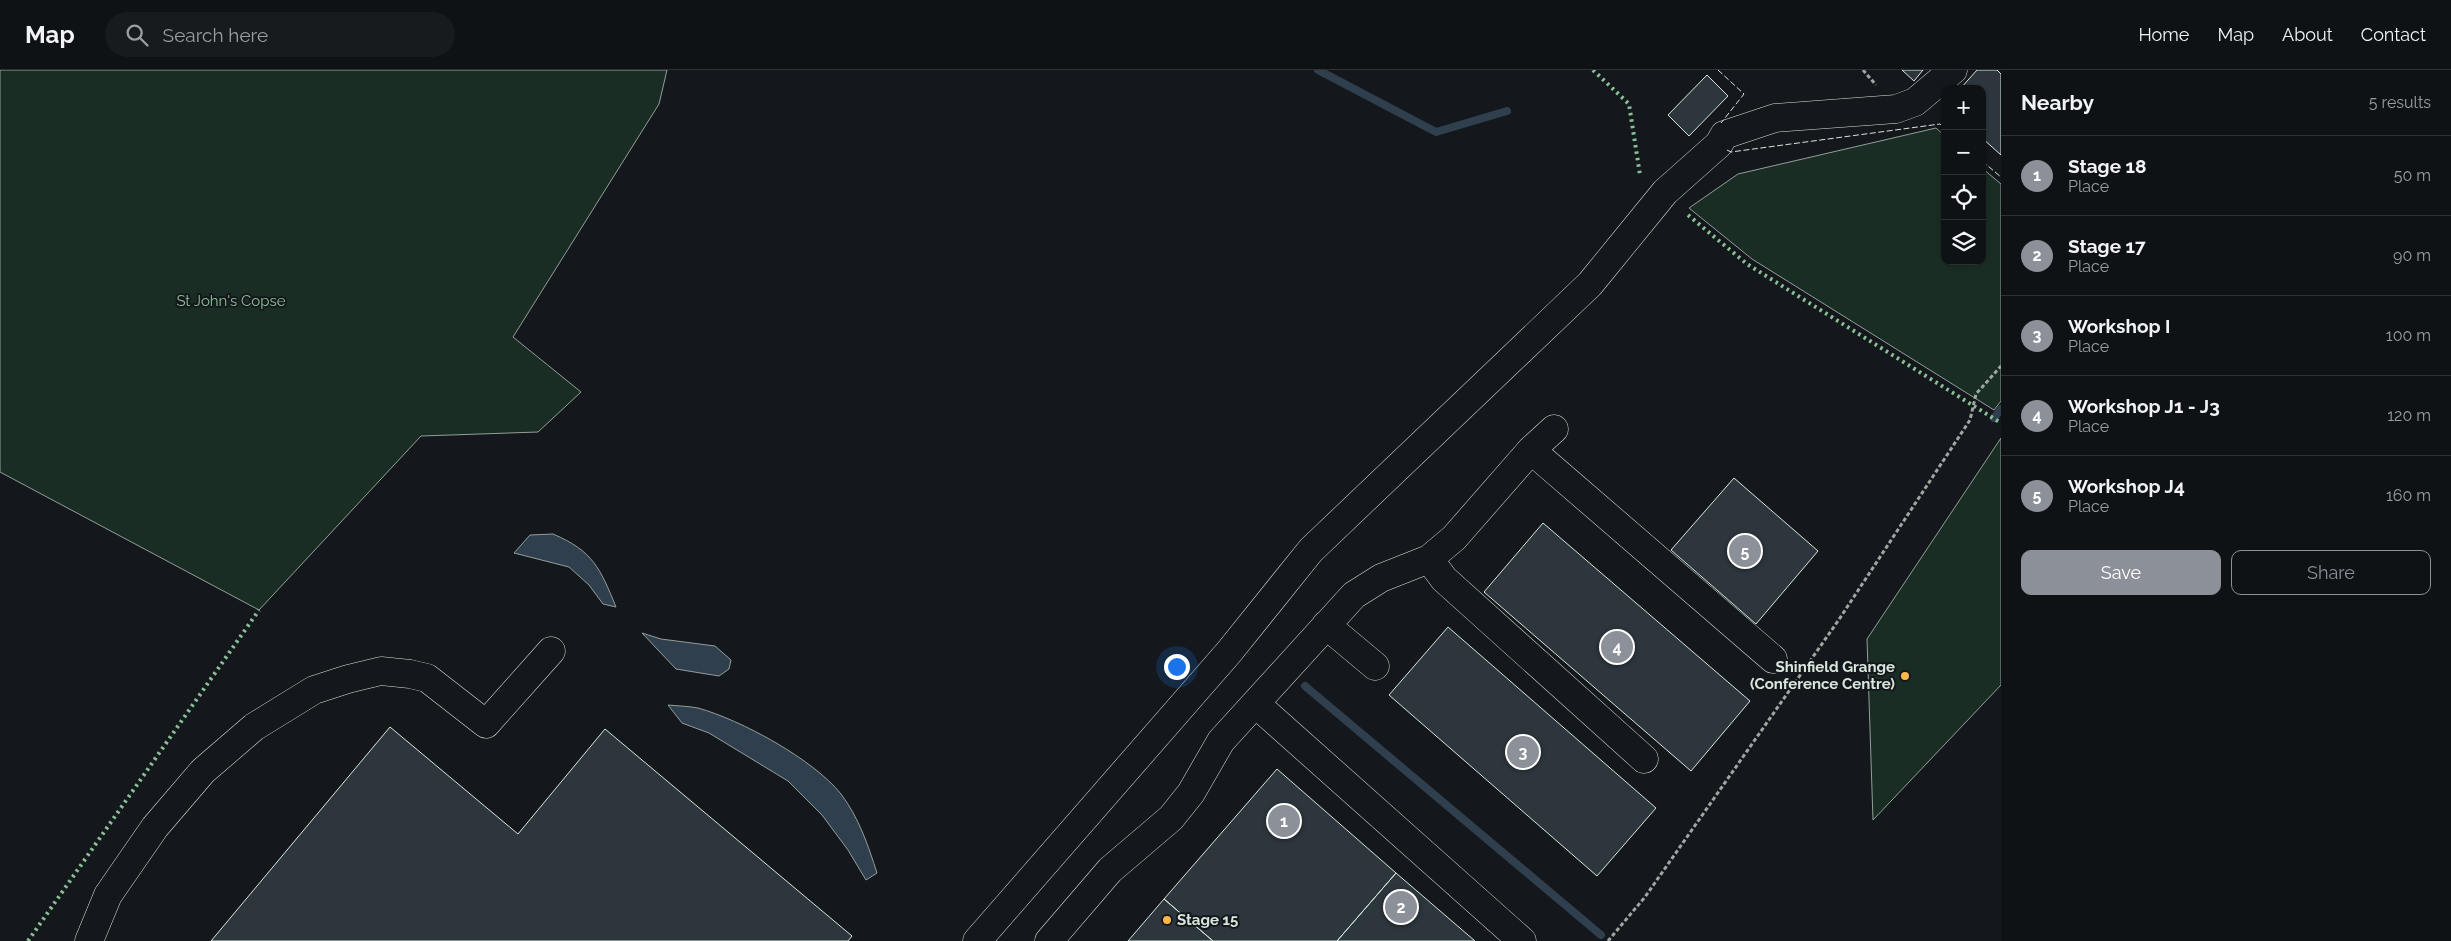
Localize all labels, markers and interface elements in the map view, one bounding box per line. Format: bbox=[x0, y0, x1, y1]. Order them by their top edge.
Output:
search box bbox=[105, 12, 455, 57]
text: Map bbox=[25, 20, 75, 49]
icon: search bbox=[123, 21, 151, 49]
text: Search here bbox=[163, 24, 268, 46]
text: Home bbox=[2138, 24, 2189, 45]
text: Map bbox=[2217, 24, 2254, 45]
text: About bbox=[2282, 24, 2333, 45]
text: Contact bbox=[2361, 24, 2426, 45]
map controls bbox=[1941, 85, 1986, 265]
button: + bbox=[1941, 85, 1986, 130]
text: Nearby bbox=[2021, 90, 2094, 115]
text: 5 results bbox=[2369, 93, 2431, 112]
button: − bbox=[1941, 130, 1986, 175]
text: Stage 18 bbox=[2068, 155, 2146, 177]
text: 1 bbox=[2033, 166, 2041, 185]
text: 50 m bbox=[2394, 166, 2431, 185]
button: locate bbox=[1941, 175, 1986, 220]
text: Place bbox=[2068, 177, 2109, 196]
button: layers bbox=[1941, 220, 1986, 265]
text: Stage 17 bbox=[2068, 235, 2146, 257]
text: 2 bbox=[2032, 246, 2042, 265]
text: 90 m bbox=[2393, 246, 2431, 265]
text: Place bbox=[2068, 257, 2109, 276]
park label: St John's Copse bbox=[176, 292, 286, 310]
text: Workshop I bbox=[2068, 315, 2171, 337]
text: 3 bbox=[2033, 326, 2041, 345]
text: 100 m bbox=[2386, 326, 2431, 345]
text: Place bbox=[2068, 337, 2109, 356]
text: Workshop J1 - J3 bbox=[2068, 395, 2220, 417]
text: 4 bbox=[2032, 406, 2042, 425]
text: 120 m bbox=[2387, 406, 2431, 425]
text: Place bbox=[2068, 417, 2109, 436]
text: Workshop J4 bbox=[2068, 475, 2185, 497]
text: 5 bbox=[2033, 486, 2041, 505]
text: 160 m bbox=[2386, 486, 2431, 505]
text: Place bbox=[2068, 497, 2109, 516]
pin: 5 bbox=[1729, 532, 1761, 570]
button: Save bbox=[2021, 550, 2221, 595]
button: Share bbox=[2231, 550, 2431, 595]
pin: 4 bbox=[1601, 628, 1633, 666]
your location bbox=[1164, 654, 1190, 680]
place label: Shinfield Grange (Conference Centre) bbox=[1750, 658, 1895, 693]
marker: Shinfield Grange (Conference Centre) bbox=[1899, 670, 1911, 682]
pin: 3 bbox=[1507, 733, 1539, 771]
pin: 1 bbox=[1268, 802, 1300, 840]
pin: 2 bbox=[1385, 888, 1417, 926]
place label: Stage 15 bbox=[1177, 911, 1238, 929]
marker: Stage 15 bbox=[1161, 914, 1173, 926]

